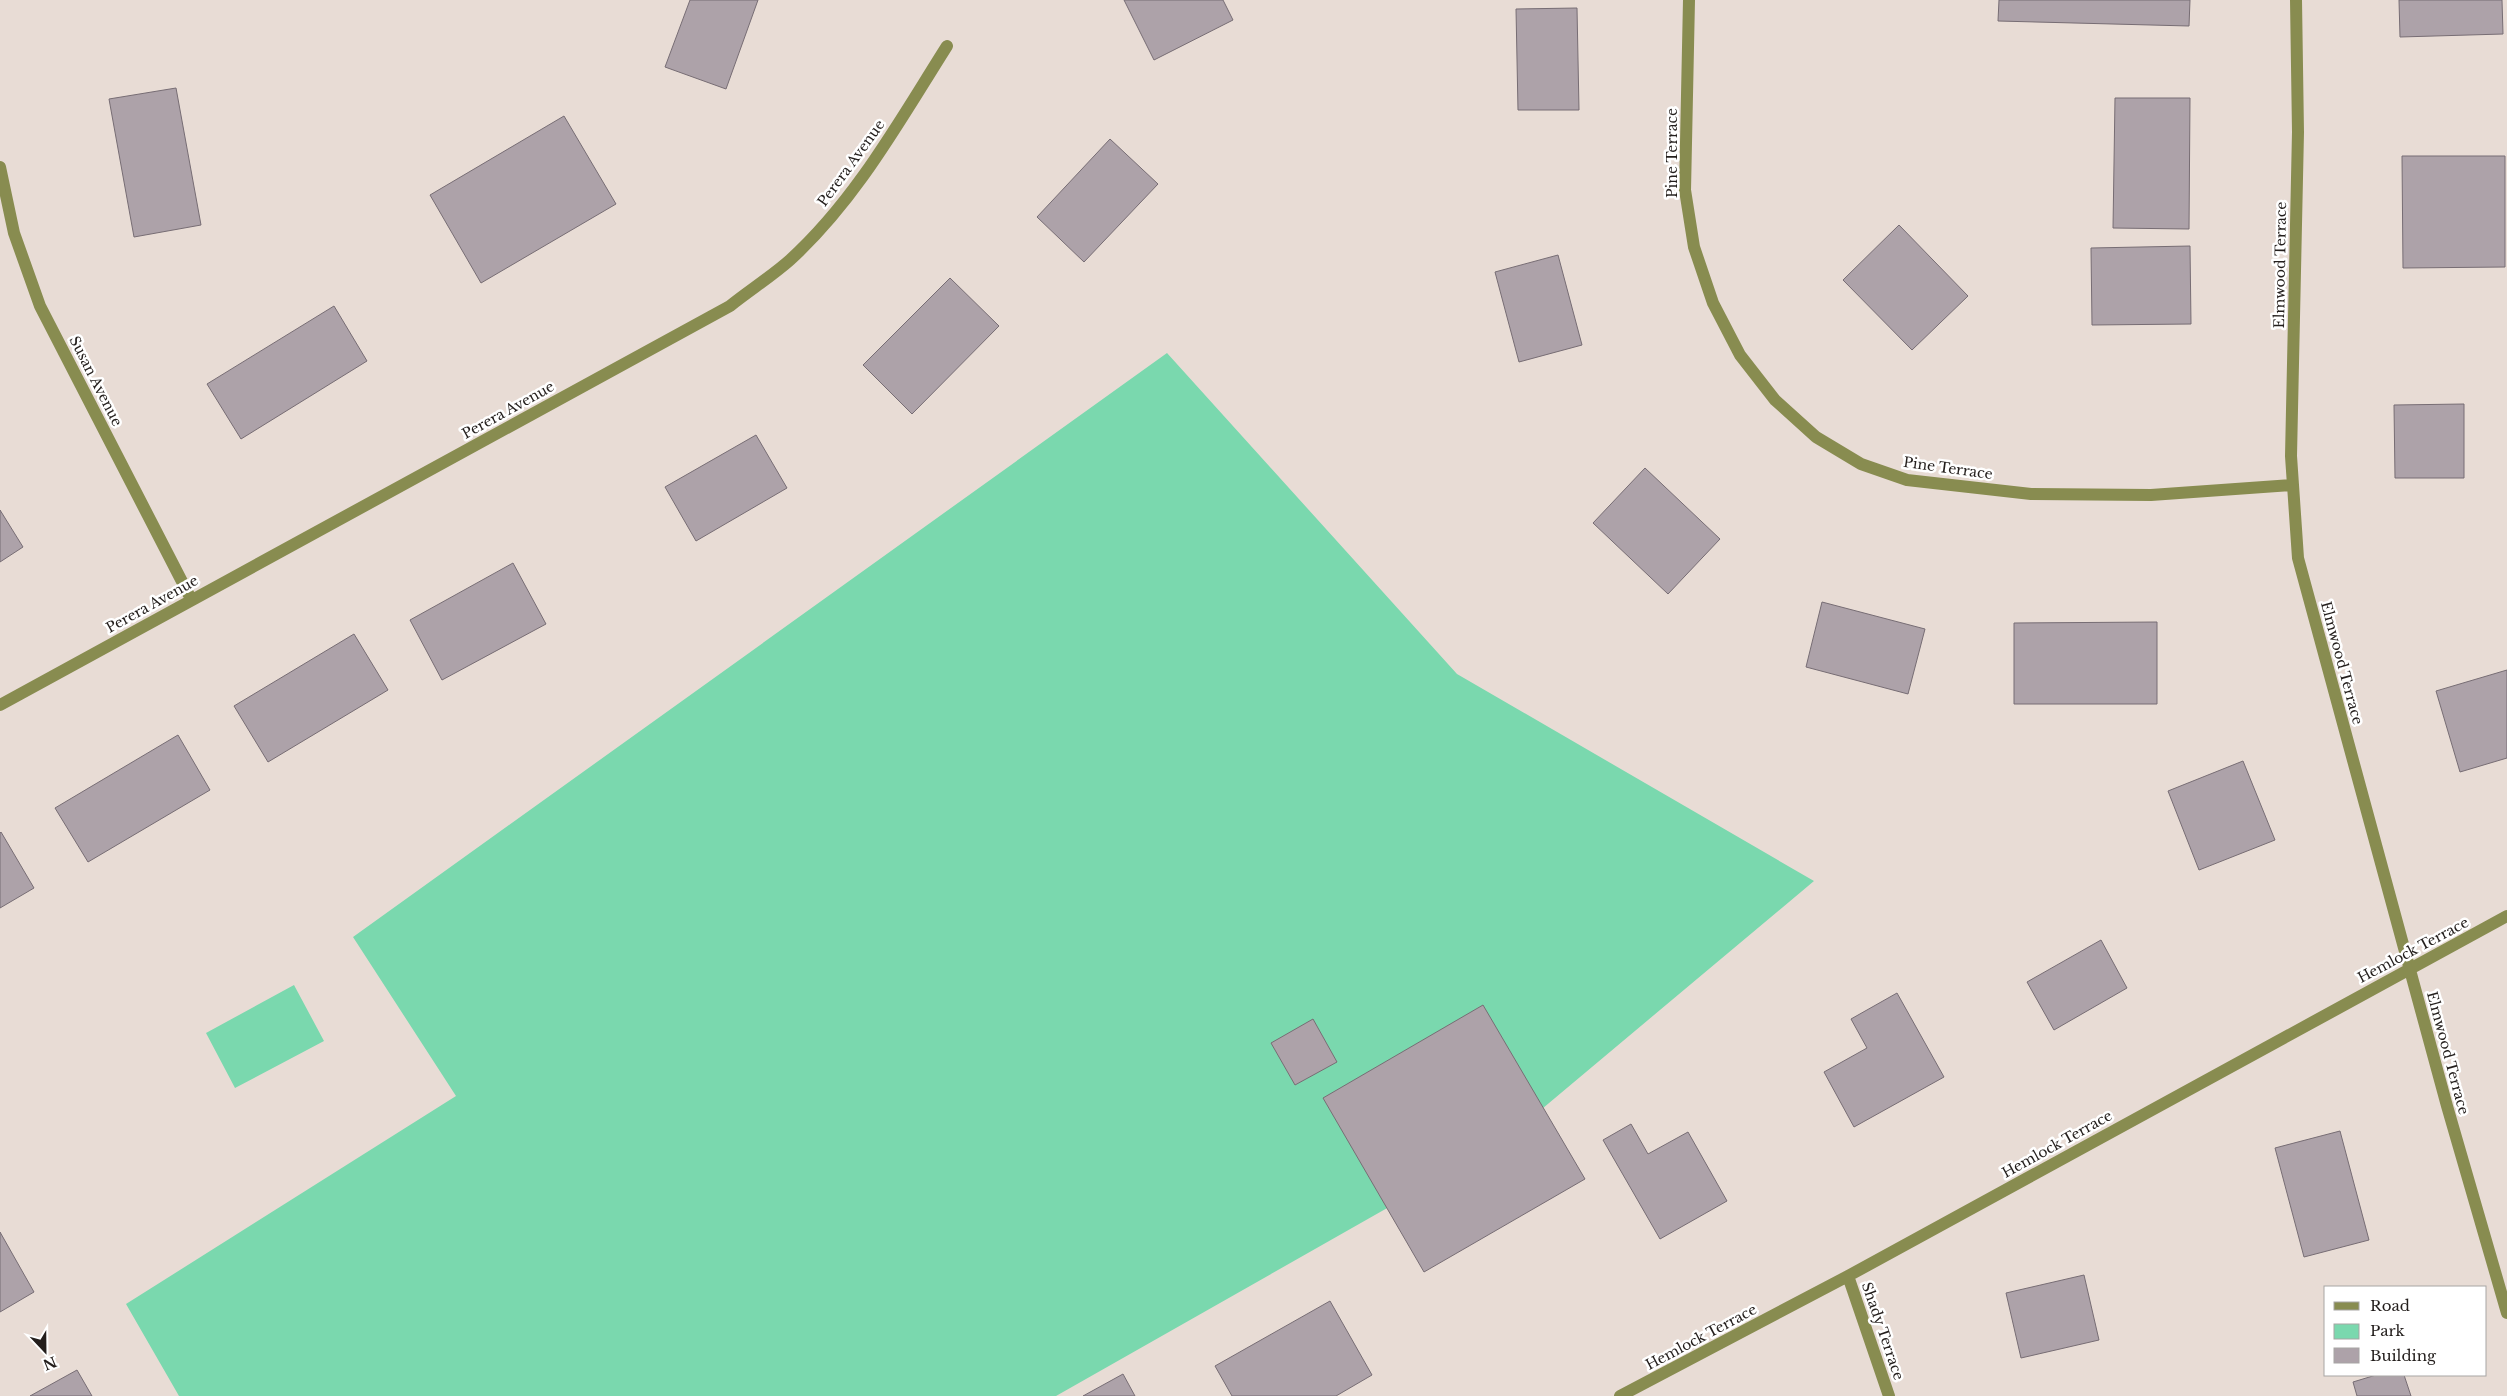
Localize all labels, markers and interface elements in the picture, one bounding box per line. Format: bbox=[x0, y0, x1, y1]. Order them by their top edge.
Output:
street label: Pine Terrace bbox=[1663, 108, 1681, 198]
street label: Perera Avenue bbox=[813, 116, 889, 210]
street label: Elmwood Terrace bbox=[2270, 201, 2290, 329]
street label: Susan Avenue bbox=[66, 333, 126, 429]
street label: Perera Avenue bbox=[459, 377, 557, 443]
street label: Pine Terrace bbox=[1902, 453, 1994, 483]
street label: Perera Avenue bbox=[103, 571, 201, 637]
street label: Elmwood Terrace bbox=[2317, 599, 2367, 727]
street label: Hemlock Terrace bbox=[2354, 913, 2472, 987]
street label: Elmwood Terrace bbox=[2423, 989, 2473, 1117]
street label: Hemlock Terrace bbox=[1999, 1106, 2115, 1182]
street label: Shady Terrace bbox=[1858, 1280, 1908, 1382]
legend bbox=[2324, 1286, 2487, 1376]
text: Road bbox=[2370, 1296, 2410, 1315]
street label: Hemlock Terrace bbox=[1642, 1300, 1760, 1374]
text: Park bbox=[2370, 1321, 2406, 1340]
north arrow bbox=[20, 1326, 70, 1376]
text: Building bbox=[2370, 1346, 2437, 1365]
text: N bbox=[40, 1352, 59, 1374]

